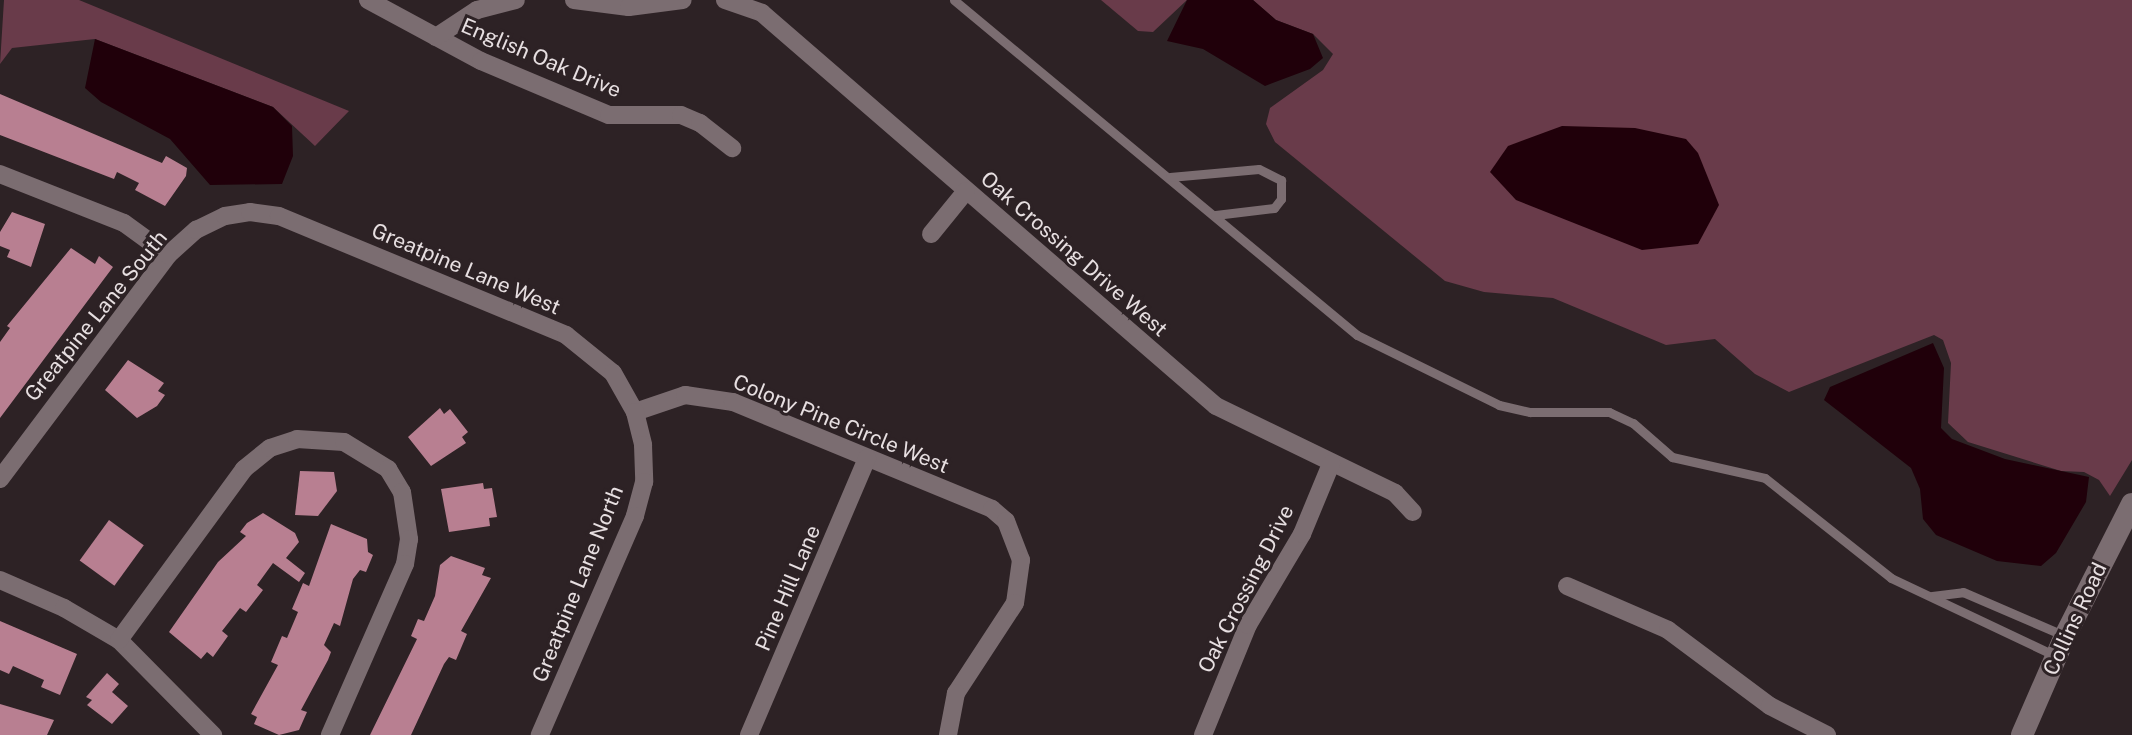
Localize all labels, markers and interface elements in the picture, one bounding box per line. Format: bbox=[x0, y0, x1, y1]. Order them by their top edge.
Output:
street label: English Oak Drive bbox=[457, 13, 625, 103]
street label: Oak Crossing Drive West bbox=[975, 166, 1173, 342]
street label: Greatpine Lane West bbox=[367, 218, 565, 320]
street label: Greatpine Lane South bbox=[19, 226, 173, 406]
street label: Colony Pine Circle West bbox=[729, 369, 953, 479]
street label: Greatpine Lane North bbox=[527, 482, 629, 686]
street label: Oak Crossing Drive bbox=[1193, 501, 1299, 677]
street label: Pine Hill Lane bbox=[750, 521, 826, 655]
street label: Collins Road bbox=[2038, 559, 2112, 679]

